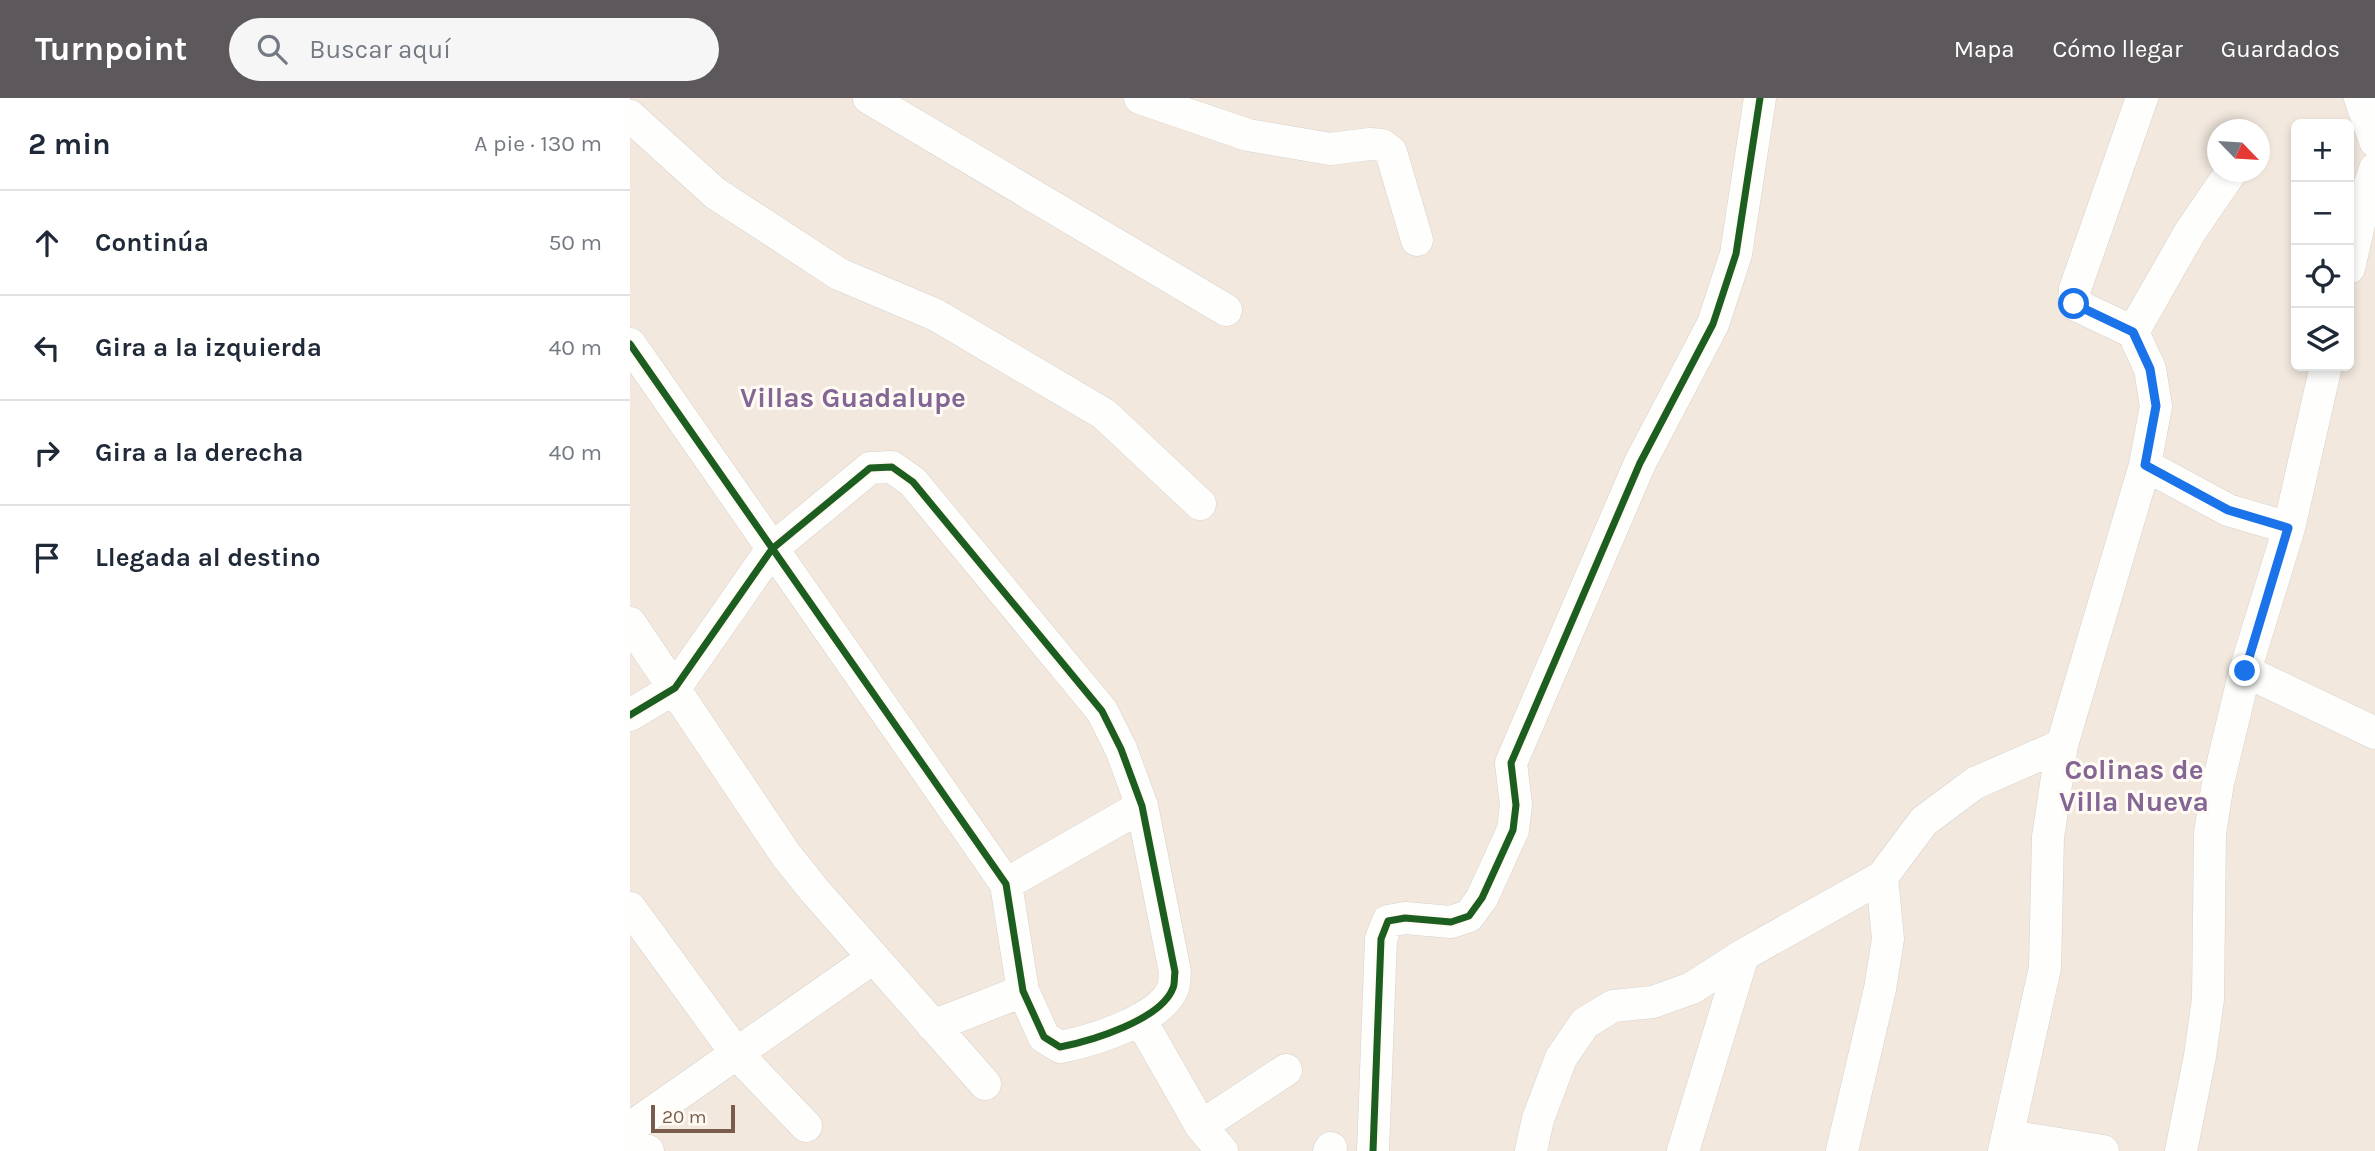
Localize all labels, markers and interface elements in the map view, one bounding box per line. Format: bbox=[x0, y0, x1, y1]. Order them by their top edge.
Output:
search box bbox=[229, 18, 719, 81]
text: Turnpoint bbox=[35, 30, 187, 68]
icon: search bbox=[253, 30, 291, 68]
text: Buscar aquí bbox=[309, 34, 451, 65]
text: Mapa bbox=[1954, 35, 2014, 63]
text: Cómo llegar bbox=[2052, 35, 2183, 63]
text: Guardados bbox=[2221, 35, 2340, 63]
north arrow bbox=[2207, 119, 2270, 182]
map controls bbox=[2291, 119, 2354, 371]
button: + bbox=[2291, 119, 2354, 182]
text: 2 min bbox=[28, 126, 111, 162]
text: A pie · 130 m bbox=[474, 130, 602, 157]
button: − bbox=[2291, 182, 2354, 245]
icon: ahead bbox=[28, 224, 66, 262]
text: Continúa bbox=[95, 227, 209, 258]
text: 50 m bbox=[548, 229, 602, 256]
button: locate bbox=[2291, 245, 2354, 308]
route start bbox=[2058, 288, 2089, 319]
button: layers bbox=[2291, 308, 2354, 371]
icon: left bbox=[28, 329, 66, 367]
text: Gira a la izquierda bbox=[95, 332, 322, 363]
text: 40 m bbox=[549, 334, 602, 361]
district label: Villas Guadalupe bbox=[740, 381, 966, 414]
icon: right bbox=[28, 434, 66, 472]
text: Gira a la derecha bbox=[95, 437, 304, 468]
text: 40 m bbox=[549, 439, 602, 466]
icon: arrive bbox=[28, 539, 66, 577]
text: Llegada al destino bbox=[95, 542, 321, 573]
route end bbox=[2229, 655, 2260, 686]
district label: Colinas de Villa Nueva bbox=[2059, 753, 2209, 818]
scale bar bbox=[651, 1102, 735, 1134]
text: 20 m bbox=[662, 1106, 707, 1128]

